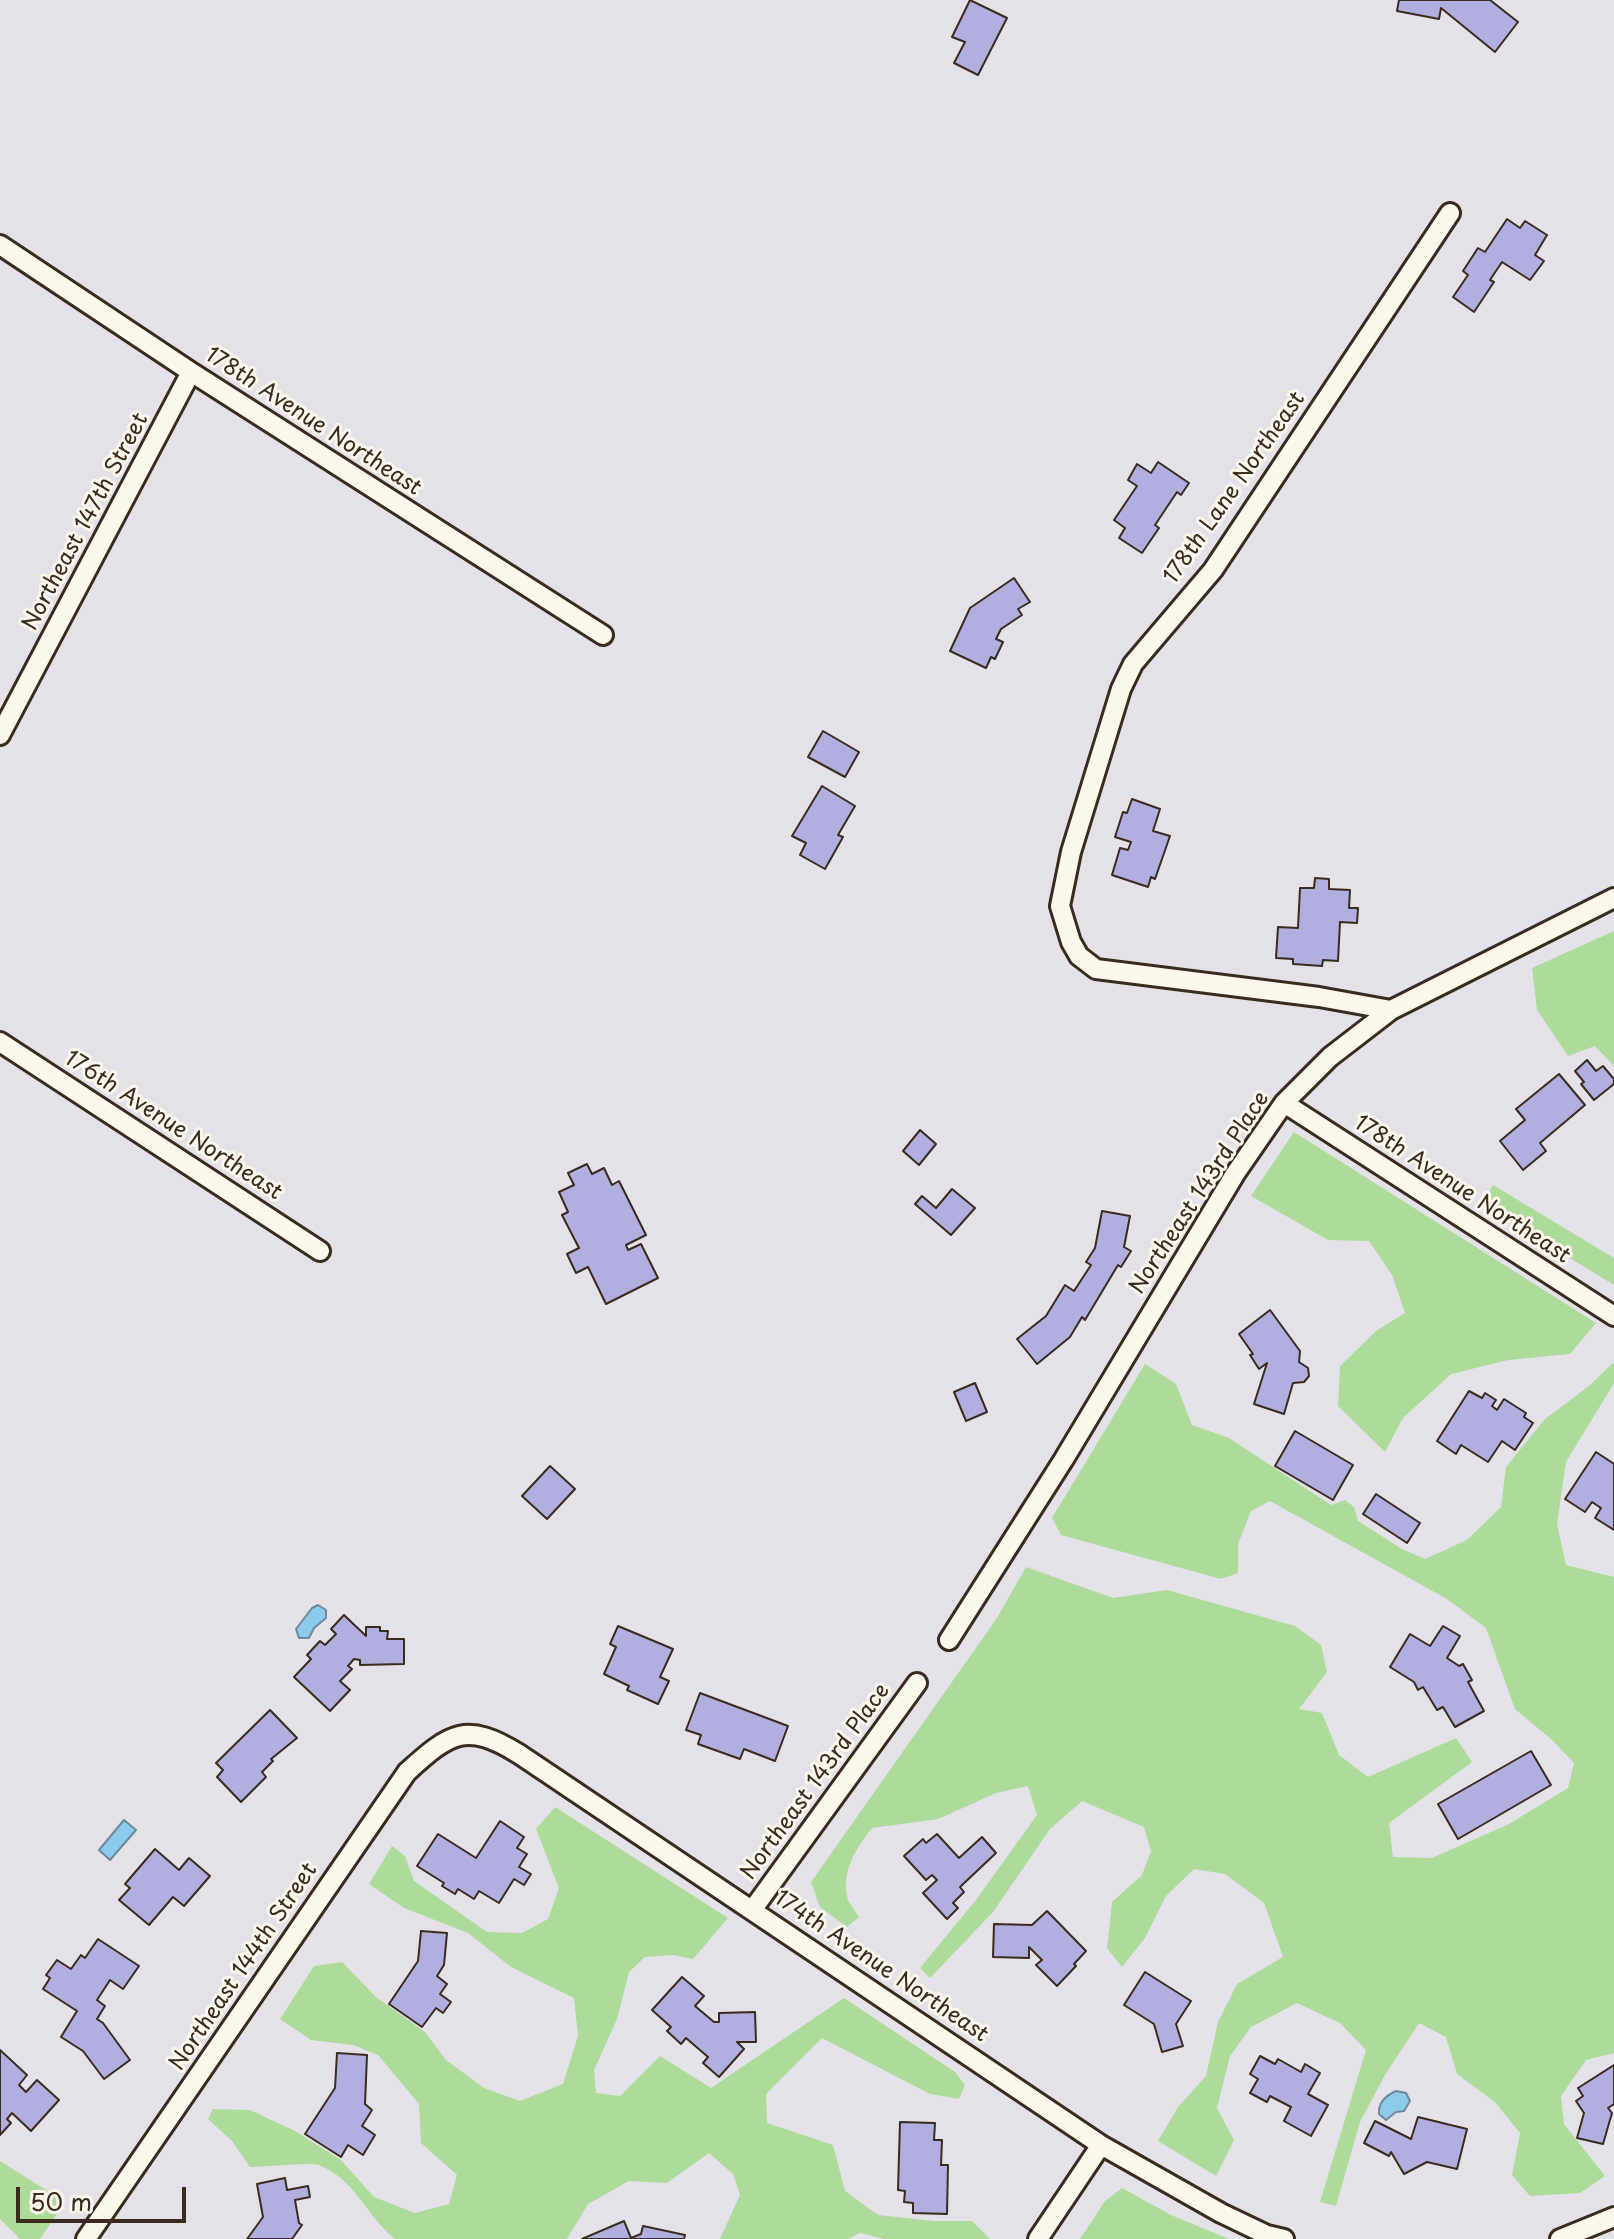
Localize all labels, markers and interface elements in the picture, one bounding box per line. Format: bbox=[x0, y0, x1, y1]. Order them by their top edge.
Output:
street label: 178th Avenue Northeast bbox=[200, 342, 426, 502]
street label: 178th Lane Northeast bbox=[1159, 387, 1311, 589]
street label: Northeast 147th Street bbox=[17, 409, 155, 635]
street label: 176th Avenue Northeast bbox=[59, 1046, 287, 1206]
street label: Northeast 143rd Place bbox=[1125, 1087, 1275, 1299]
street label: 178th Avenue Northeast bbox=[1349, 1110, 1575, 1270]
street label: Northeast 143rd Place bbox=[736, 1679, 896, 1885]
street label: Northeast 144th Street bbox=[165, 1858, 323, 2076]
street label: 174th Avenue Northeast bbox=[769, 1886, 993, 2048]
scale bar bbox=[20, 2171, 190, 2221]
text: 50 m bbox=[30, 2183, 92, 2219]

